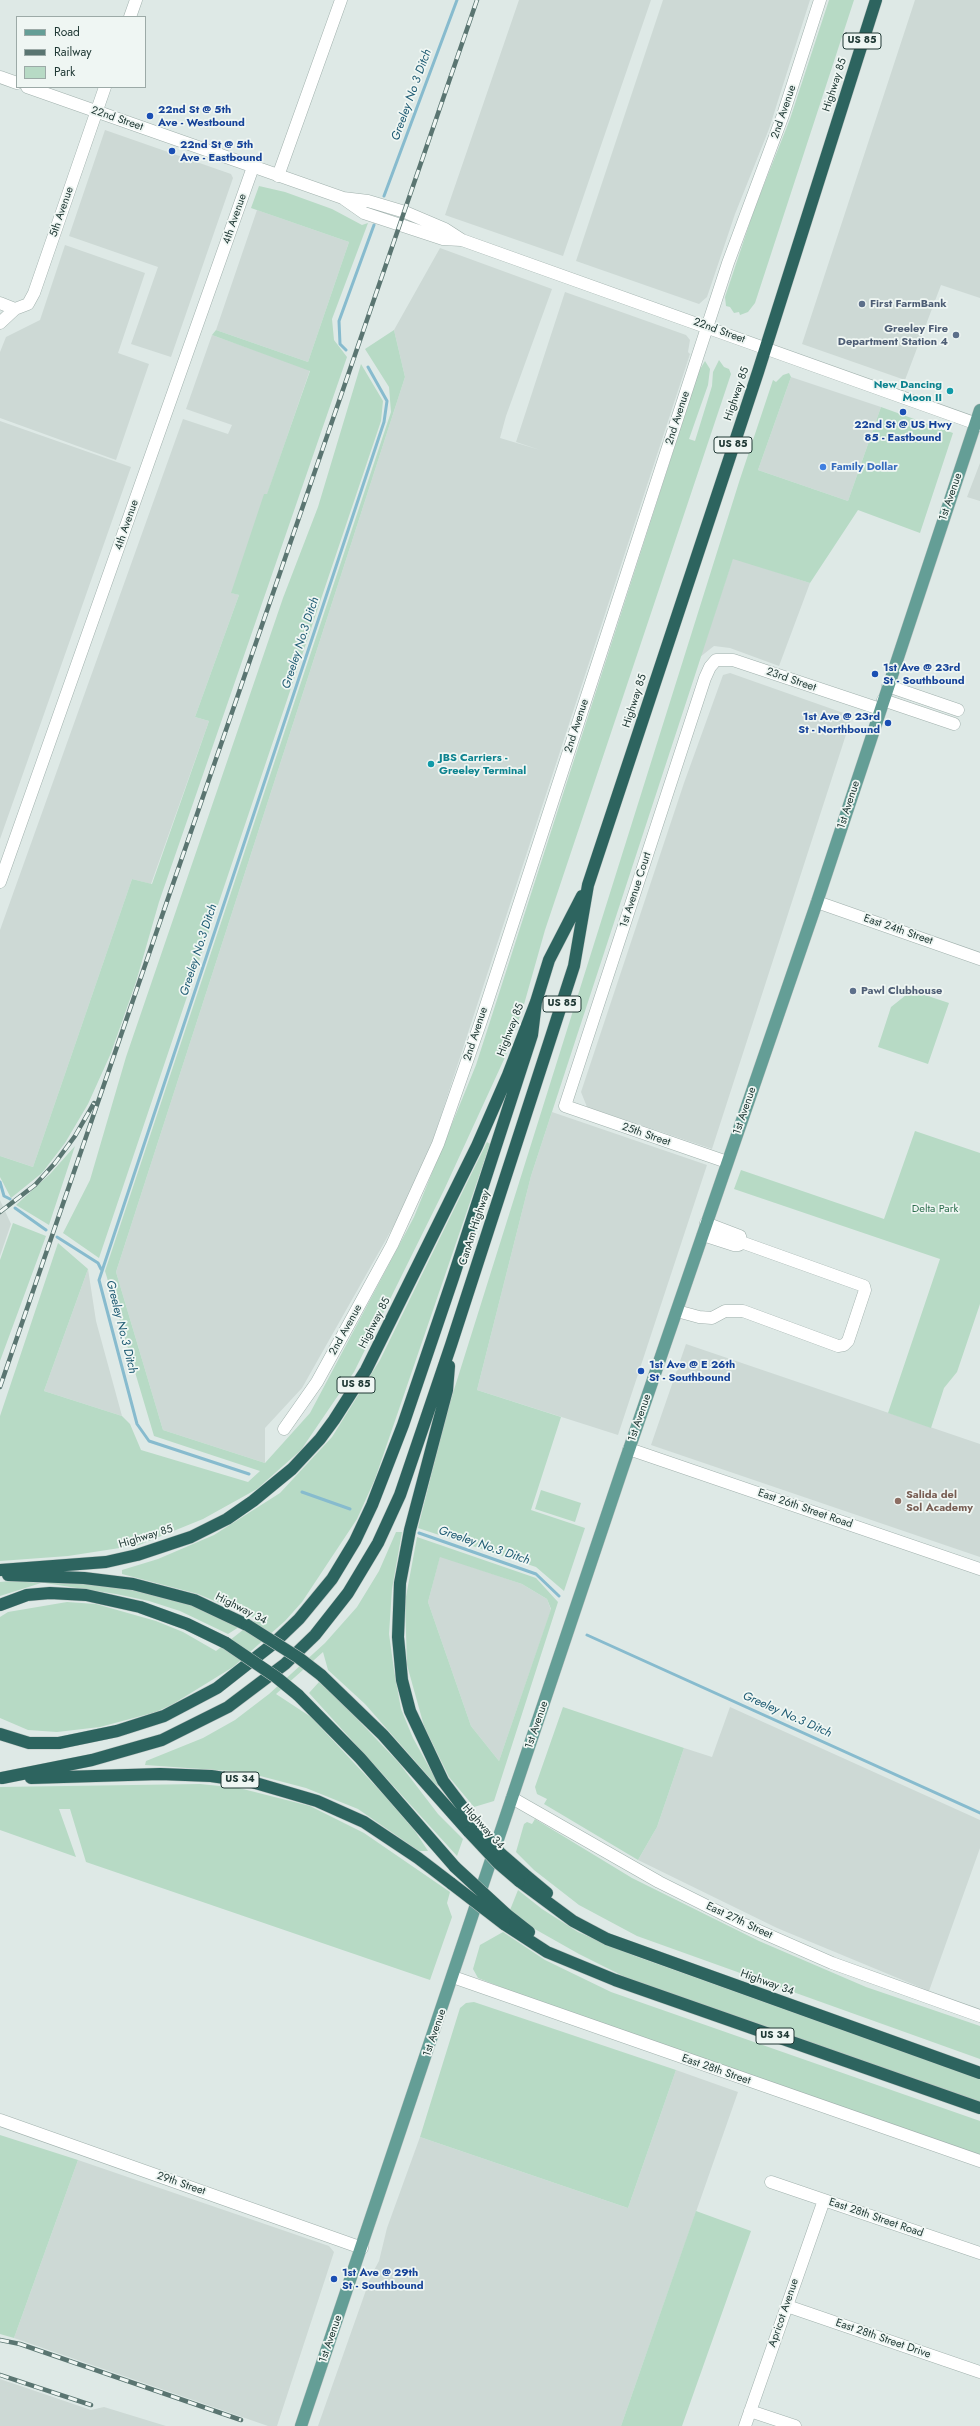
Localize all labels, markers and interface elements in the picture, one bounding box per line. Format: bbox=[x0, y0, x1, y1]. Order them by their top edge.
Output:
legend bbox=[16, 16, 146, 88]
text: Road bbox=[54, 23, 80, 41]
road number: US 85 bbox=[843, 33, 881, 49]
text: Railway bbox=[54, 43, 92, 61]
water label: Greeley No 3 Ditch bbox=[389, 47, 435, 143]
street label: Highway 85 bbox=[820, 56, 850, 114]
text: Park bbox=[54, 63, 75, 81]
street label: 2nd Avenue bbox=[769, 83, 799, 141]
place label: 22nd St @ 5th Ave - Westbound bbox=[158, 103, 245, 129]
street label: 22nd Street bbox=[89, 104, 145, 134]
marker: 22nd St @ 5th Ave - Westbound bbox=[145, 111, 155, 121]
place label: 22nd St @ 5th Ave - Eastbound bbox=[180, 138, 262, 164]
marker: 22nd St @ 5th Ave - Eastbound bbox=[167, 146, 177, 156]
street label: 5th Avenue bbox=[47, 185, 77, 239]
street label: 4th Avenue bbox=[220, 192, 250, 246]
place label: First FarmBank bbox=[870, 297, 947, 311]
marker: First FarmBank bbox=[857, 299, 867, 309]
street label: 22nd Street bbox=[691, 316, 747, 346]
place label: Greeley Fire Department Station 4 bbox=[838, 322, 948, 348]
marker: Greeley Fire Department Station 4 bbox=[951, 330, 961, 340]
street label: Highway 85 bbox=[722, 365, 752, 423]
place label: New Dancing Moon II bbox=[874, 378, 942, 404]
marker: New Dancing Moon II bbox=[945, 386, 955, 396]
street label: 2nd Avenue bbox=[663, 389, 693, 447]
marker: 22nd St @ US Hwy 85 - Eastbound bbox=[898, 407, 908, 417]
place label: 22nd St @ US Hwy 85 - Eastbound bbox=[854, 418, 952, 444]
road number: US 85 bbox=[714, 437, 752, 453]
place label: Family Dollar bbox=[831, 460, 898, 474]
marker: Family Dollar bbox=[818, 462, 828, 472]
street label: 1st Avenue bbox=[937, 471, 965, 523]
street label: 4th Avenue bbox=[112, 498, 142, 552]
water label: Greeley No.3 Ditch bbox=[279, 595, 323, 691]
place label: 1st Ave @ 23rd St - Southbound bbox=[883, 661, 965, 687]
street label: 23rd Street bbox=[764, 665, 818, 695]
marker: 1st Ave @ 23rd St - Southbound bbox=[870, 669, 880, 679]
street label: Highway 85 bbox=[620, 672, 650, 730]
street label: 2nd Avenue bbox=[562, 697, 592, 755]
place label: 1st Ave @ 23rd St - Northbound bbox=[798, 710, 880, 736]
marker: 1st Ave @ 23rd St - Northbound bbox=[883, 718, 893, 728]
place label: JBS Carriers - Greeley Terminal bbox=[439, 751, 526, 777]
marker: JBS Carriers - Greeley Terminal bbox=[426, 759, 436, 769]
street label: 1st Avenue bbox=[835, 779, 863, 831]
street label: 1st Avenue Court bbox=[618, 851, 654, 929]
water label: Greeley No.3 Ditch bbox=[177, 902, 221, 998]
street label: East 24th Street bbox=[862, 912, 934, 948]
place label: Pawl Clubhouse bbox=[861, 984, 942, 998]
marker: Pawl Clubhouse bbox=[848, 986, 858, 996]
road number: US 85 bbox=[543, 996, 581, 1012]
street label: Highway 85 bbox=[495, 1002, 527, 1058]
street label: 2nd Avenue bbox=[461, 1005, 491, 1063]
street label: 1st Avenue bbox=[731, 1085, 759, 1137]
street label: 25th Street bbox=[620, 1121, 672, 1149]
street label: CanAm Highway bbox=[457, 1189, 493, 1267]
park label: Delta Park bbox=[912, 1202, 958, 1216]
water label: Greeley No.3 Ditch bbox=[102, 1279, 140, 1375]
street label: Highway 85 bbox=[356, 1295, 394, 1351]
street label: 2nd Avenue bbox=[327, 1302, 365, 1358]
place label: 1st Ave @ E 26th St - Southbound bbox=[649, 1358, 735, 1384]
marker: 1st Ave @ E 26th St - Southbound bbox=[636, 1366, 646, 1376]
road number: US 85 bbox=[337, 1377, 375, 1393]
street label: 1st Avenue bbox=[626, 1392, 654, 1444]
street label: East 26th Street Road bbox=[756, 1487, 854, 1531]
place label: Salida del Sol Academy bbox=[906, 1488, 973, 1514]
marker: Salida del Sol Academy bbox=[893, 1496, 903, 1506]
street label: Highway 85 bbox=[117, 1523, 175, 1551]
water label: Greeley No.3 Ditch bbox=[436, 1524, 532, 1568]
street label: Highway 34 bbox=[213, 1590, 269, 1628]
water label: Greeley No.3 Ditch bbox=[740, 1689, 834, 1741]
street label: 1st Avenue bbox=[523, 1699, 551, 1751]
road number: US 34 bbox=[221, 1772, 259, 1788]
street label: Highway 34 bbox=[459, 1802, 507, 1852]
street label: East 27th Street bbox=[704, 1900, 774, 1942]
street label: Highway 34 bbox=[738, 1967, 796, 1999]
street label: 1st Avenue bbox=[421, 2007, 449, 2059]
road number: US 34 bbox=[756, 2028, 794, 2044]
street label: East 28th Street bbox=[680, 2052, 752, 2088]
street label: 29th Street bbox=[155, 2170, 207, 2198]
street label: East 28th Street Road bbox=[827, 2196, 925, 2240]
place label: 1st Ave @ 29th St - Southbound bbox=[342, 2266, 424, 2292]
marker: 1st Ave @ 29th St - Southbound bbox=[329, 2274, 339, 2284]
street label: Apricot Avenue bbox=[766, 2277, 802, 2349]
street label: 1st Avenue bbox=[317, 2313, 345, 2365]
street label: East 28th Street Drive bbox=[834, 2317, 932, 2361]

